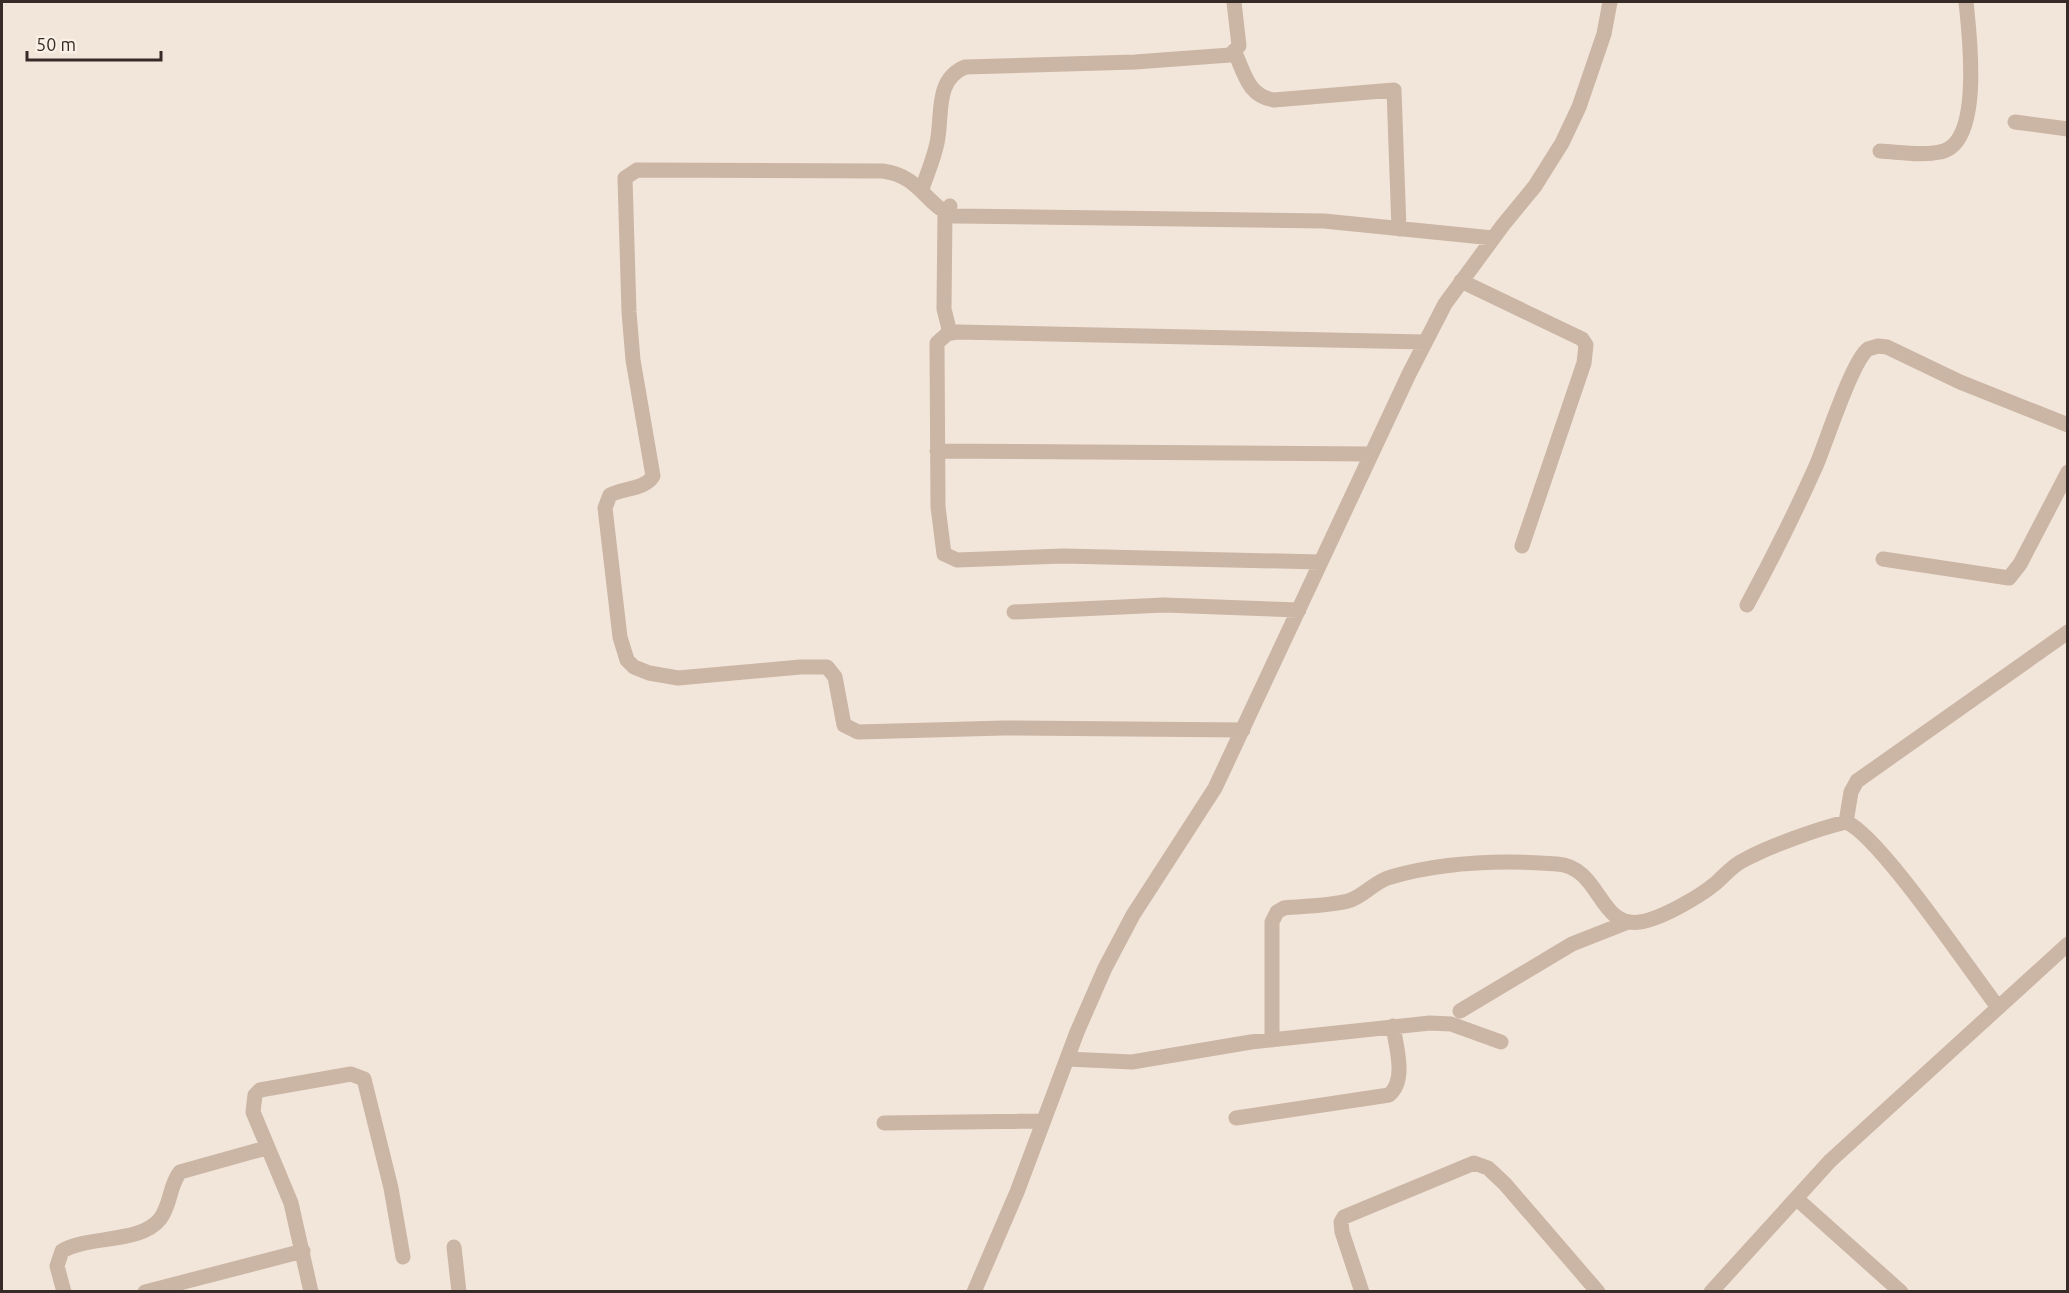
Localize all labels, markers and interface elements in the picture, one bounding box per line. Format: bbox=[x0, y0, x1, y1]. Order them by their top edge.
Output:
scale bar bbox=[27, 24, 160, 62]
text: 50 m bbox=[36, 34, 76, 54]

